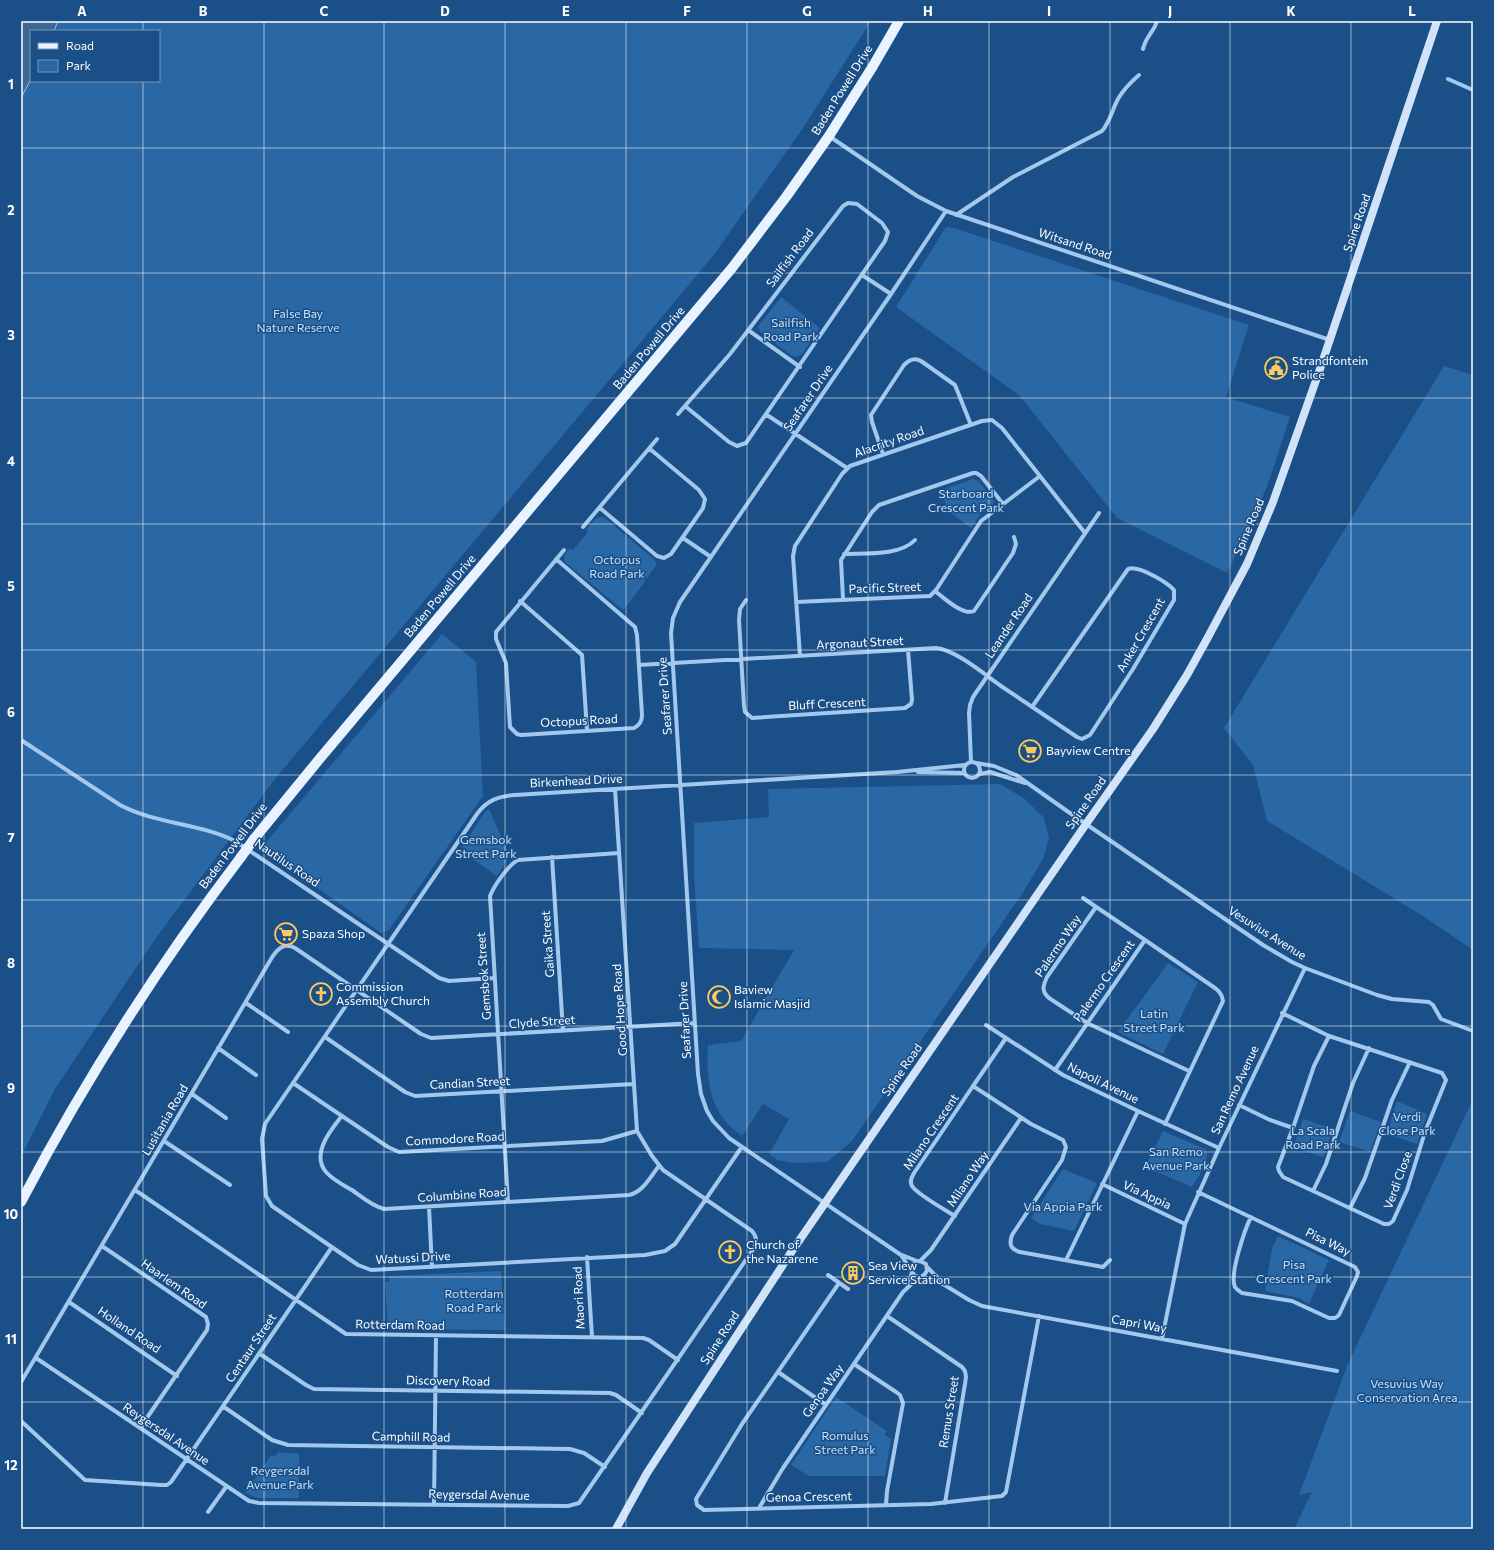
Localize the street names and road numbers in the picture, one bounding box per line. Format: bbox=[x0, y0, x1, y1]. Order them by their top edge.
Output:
street label: Baden Powell Drive bbox=[808, 42, 875, 137]
street label: Spine Road bbox=[1340, 192, 1373, 254]
street label: Sailfish Road bbox=[763, 225, 816, 290]
street label: Witsand Road bbox=[1037, 225, 1114, 261]
street label: Baden Powell Drive bbox=[609, 303, 687, 392]
street label: Seafarer Drive bbox=[780, 361, 835, 433]
street label: Alacrity Road bbox=[852, 423, 925, 460]
street label: Spine Road bbox=[1230, 496, 1266, 557]
street label: Baden Powell Drive bbox=[400, 551, 478, 640]
street label: Pacific Street bbox=[848, 579, 922, 595]
street label: Leander Road bbox=[981, 590, 1035, 660]
street label: Anker Crescent bbox=[1113, 595, 1167, 674]
street label: Argonaut Street bbox=[816, 633, 904, 651]
street label: Seafarer Drive bbox=[654, 657, 674, 735]
street label: Bluff Crescent bbox=[788, 694, 866, 712]
street label: Octopus Road bbox=[540, 711, 618, 729]
street label: Birkenhead Drive bbox=[529, 771, 623, 789]
street label: Spine Road bbox=[1062, 773, 1108, 831]
street label: Baden Powell Drive bbox=[195, 800, 269, 891]
street label: Nautilus Road bbox=[252, 835, 323, 889]
street label: Vesuvius Avenue bbox=[1226, 902, 1309, 962]
street label: Gaika Street bbox=[538, 910, 556, 978]
street label: Palermo Way bbox=[1031, 912, 1083, 979]
street label: Gemsbok Street bbox=[473, 932, 493, 1020]
street label: Palermo Crescent bbox=[1070, 937, 1137, 1024]
street label: Good Hope Road bbox=[609, 963, 629, 1057]
street label: Seafarer Drive bbox=[675, 981, 693, 1059]
street label: Clyde Street bbox=[508, 1012, 576, 1030]
street label: Spine Road bbox=[878, 1040, 924, 1098]
street label: San Remo Avenue bbox=[1207, 1043, 1261, 1136]
street label: Napoli Avenue bbox=[1065, 1059, 1142, 1105]
street label: Candian Street bbox=[429, 1073, 511, 1091]
street label: Lusitania Road bbox=[138, 1081, 190, 1158]
street label: Milano Crescent bbox=[900, 1091, 961, 1172]
street label: Commodore Road bbox=[405, 1128, 505, 1148]
street label: Milano Way bbox=[943, 1148, 991, 1209]
street label: Verdi Close bbox=[1380, 1149, 1414, 1211]
street label: Via Appia bbox=[1121, 1177, 1174, 1211]
street label: Columbine Road bbox=[417, 1184, 507, 1204]
street label: Pisa Way bbox=[1304, 1224, 1353, 1258]
street label: Watussi Drive bbox=[375, 1248, 451, 1266]
street label: Haarlem Road bbox=[139, 1256, 210, 1311]
street label: Maori Road bbox=[569, 1266, 587, 1330]
street label: Holland Road bbox=[96, 1303, 164, 1355]
street label: Spine Road bbox=[697, 1308, 742, 1367]
street label: Centaur Street bbox=[222, 1310, 278, 1385]
street label: Capri Way bbox=[1111, 1311, 1168, 1335]
street label: Rotterdam Road bbox=[355, 1316, 445, 1332]
street label: Genoa Way bbox=[799, 1361, 846, 1420]
street label: Discovery Road bbox=[406, 1372, 490, 1388]
street label: Remus Street bbox=[935, 1375, 961, 1449]
street label: Reygersdal Avenue bbox=[121, 1399, 212, 1467]
street label: Camphill Road bbox=[372, 1428, 450, 1444]
street label: Reygersdal Avenue bbox=[428, 1486, 530, 1502]
street label: Genoa Crescent bbox=[766, 1488, 852, 1504]

